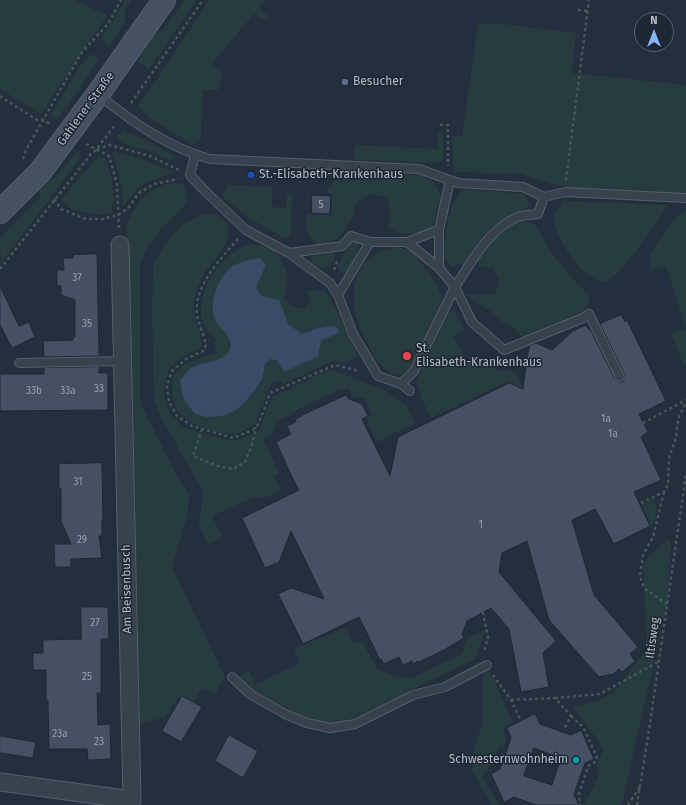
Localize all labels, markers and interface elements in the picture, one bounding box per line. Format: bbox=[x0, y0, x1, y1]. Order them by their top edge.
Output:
north arrow bbox=[634, 12, 674, 52]
text: N bbox=[650, 14, 658, 27]
street label: Gahlener Straße bbox=[54, 69, 118, 149]
place label: Besucher bbox=[353, 75, 403, 89]
marker: Besucher bbox=[340, 77, 350, 87]
place label: St.-Elisabeth-Krankenhaus bbox=[259, 168, 403, 182]
marker: St.-Elisabeth-Krankenhaus bbox=[246, 170, 256, 180]
house number: 5 bbox=[318, 199, 324, 211]
house number: 37 bbox=[72, 272, 82, 284]
house number: 35 bbox=[82, 318, 92, 330]
place label: St. Elisabeth-Krankenhaus bbox=[416, 342, 542, 370]
marker: St. Elisabeth-Krankenhaus bbox=[401, 350, 413, 362]
house number: 33 bbox=[94, 383, 104, 395]
house number: 33b bbox=[26, 385, 42, 397]
house number: 33a bbox=[60, 385, 76, 397]
house number: 1a bbox=[601, 413, 611, 425]
house number: 1a bbox=[608, 428, 618, 440]
house number: 31 bbox=[73, 476, 83, 488]
house number: 1 bbox=[479, 519, 483, 531]
house number: 29 bbox=[77, 534, 87, 546]
street label: Am Beisenbusch bbox=[119, 544, 135, 634]
street label: Iltisweg bbox=[643, 616, 663, 660]
house number: 27 bbox=[90, 617, 100, 629]
house number: 25 bbox=[82, 671, 92, 683]
house number: 23a bbox=[52, 728, 68, 740]
house number: 23 bbox=[94, 736, 104, 748]
place label: Schwesternwohnheim bbox=[449, 753, 568, 767]
marker: Schwesternwohnheim bbox=[571, 755, 581, 765]

